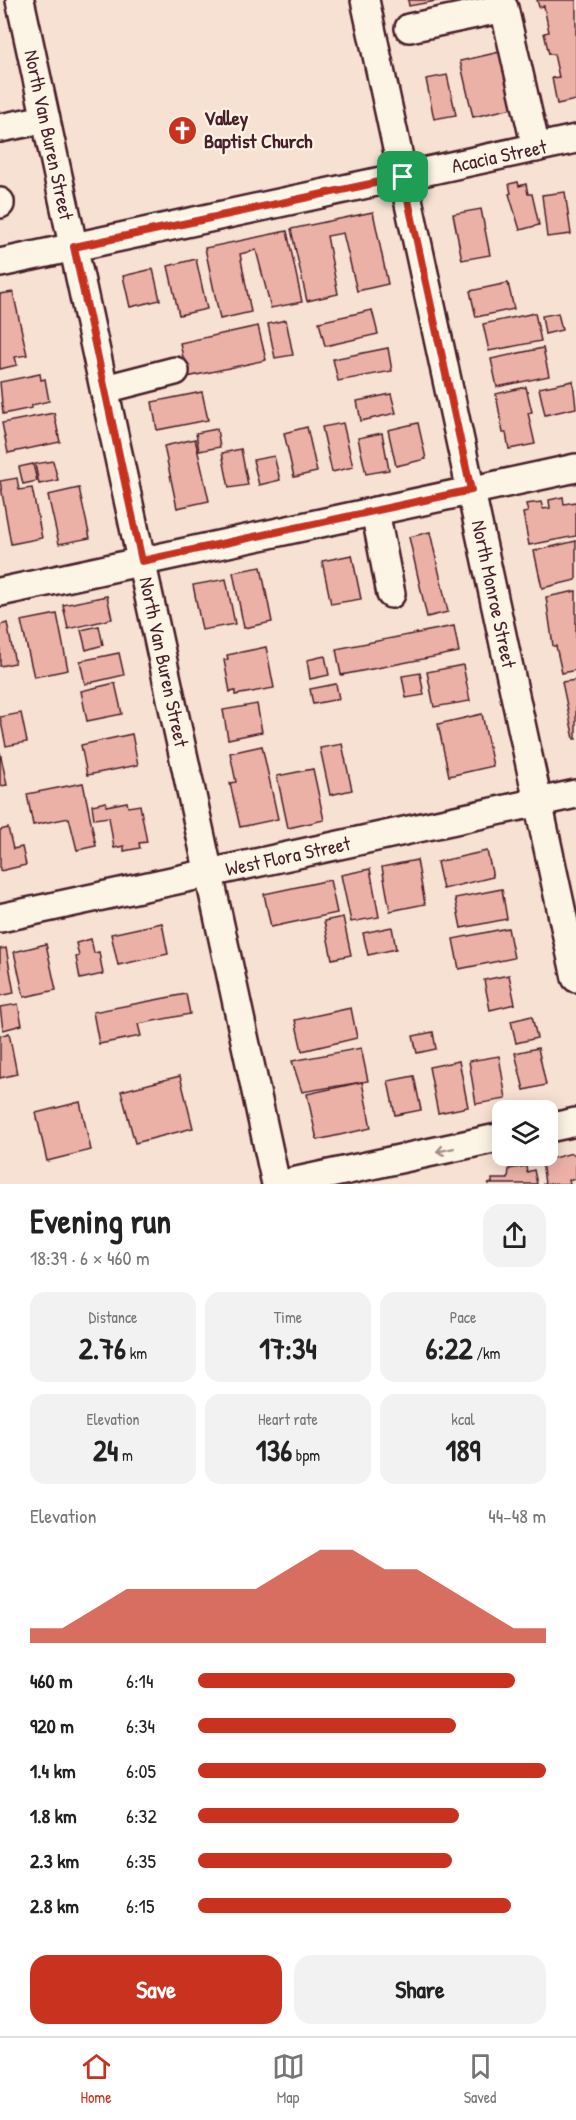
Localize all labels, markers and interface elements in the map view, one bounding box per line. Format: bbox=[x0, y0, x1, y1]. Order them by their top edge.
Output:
street label: North Van Buren Street bbox=[18, 47, 81, 223]
place label: Valley Baptist Church bbox=[204, 104, 313, 155]
church icon: Valley Baptist Church bbox=[167, 114, 199, 146]
street label: Acacia Street bbox=[449, 132, 550, 179]
pin bbox=[377, 151, 428, 202]
icon: arrive bbox=[386, 160, 419, 193]
street label: North Monroe Street bbox=[466, 518, 524, 671]
street label: North Van Buren Street bbox=[133, 574, 196, 750]
street label: West Flora Street bbox=[223, 829, 354, 882]
map controls bbox=[492, 1100, 558, 1166]
button: layers bbox=[492, 1100, 558, 1166]
one-way arrow bbox=[436, 1144, 455, 1156]
text: Evening run bbox=[30, 1199, 171, 1243]
button: share bbox=[483, 1204, 546, 1267]
text: 18:39 · 6 × 460 m bbox=[30, 1244, 150, 1271]
text: Distance bbox=[89, 1306, 137, 1328]
text: Time bbox=[274, 1306, 302, 1328]
text: Pace bbox=[450, 1306, 476, 1328]
text: 2.76 bbox=[79, 1328, 126, 1368]
text: 17:34 bbox=[259, 1328, 317, 1368]
text: 6:22 bbox=[426, 1328, 473, 1368]
text: km bbox=[126, 1342, 147, 1364]
text: /km bbox=[473, 1342, 500, 1364]
text: Elevation bbox=[86, 1408, 140, 1430]
text: Heart rate bbox=[258, 1408, 318, 1430]
text: kcal bbox=[451, 1408, 475, 1430]
text: 24 bbox=[93, 1430, 118, 1470]
text: 136 bbox=[256, 1430, 292, 1470]
text: 189 bbox=[446, 1430, 480, 1470]
text: m bbox=[118, 1444, 133, 1466]
text: bpm bbox=[292, 1444, 320, 1466]
text: Elevation bbox=[30, 1502, 96, 1529]
text: 44–48 m bbox=[488, 1502, 546, 1529]
text: 460 m bbox=[30, 1667, 73, 1694]
text: 6:14 bbox=[126, 1667, 153, 1694]
text: 920 m bbox=[30, 1712, 74, 1739]
text: 6:34 bbox=[126, 1712, 155, 1739]
text: 1.4 km bbox=[30, 1757, 76, 1784]
text: 6:05 bbox=[126, 1757, 156, 1784]
text: 1.8 km bbox=[30, 1802, 77, 1829]
text: 6:32 bbox=[126, 1802, 157, 1829]
text: 2.3 km bbox=[30, 1847, 79, 1874]
text: 6:35 bbox=[126, 1847, 156, 1874]
text: 2.8 km bbox=[30, 1892, 79, 1919]
text: 6:15 bbox=[126, 1892, 154, 1919]
button: Save bbox=[30, 1955, 282, 2024]
button: Share bbox=[294, 1955, 546, 2024]
tab: Home bbox=[80, 2050, 113, 2108]
tab: Map bbox=[272, 2050, 305, 2108]
tab: Saved bbox=[464, 2050, 497, 2108]

